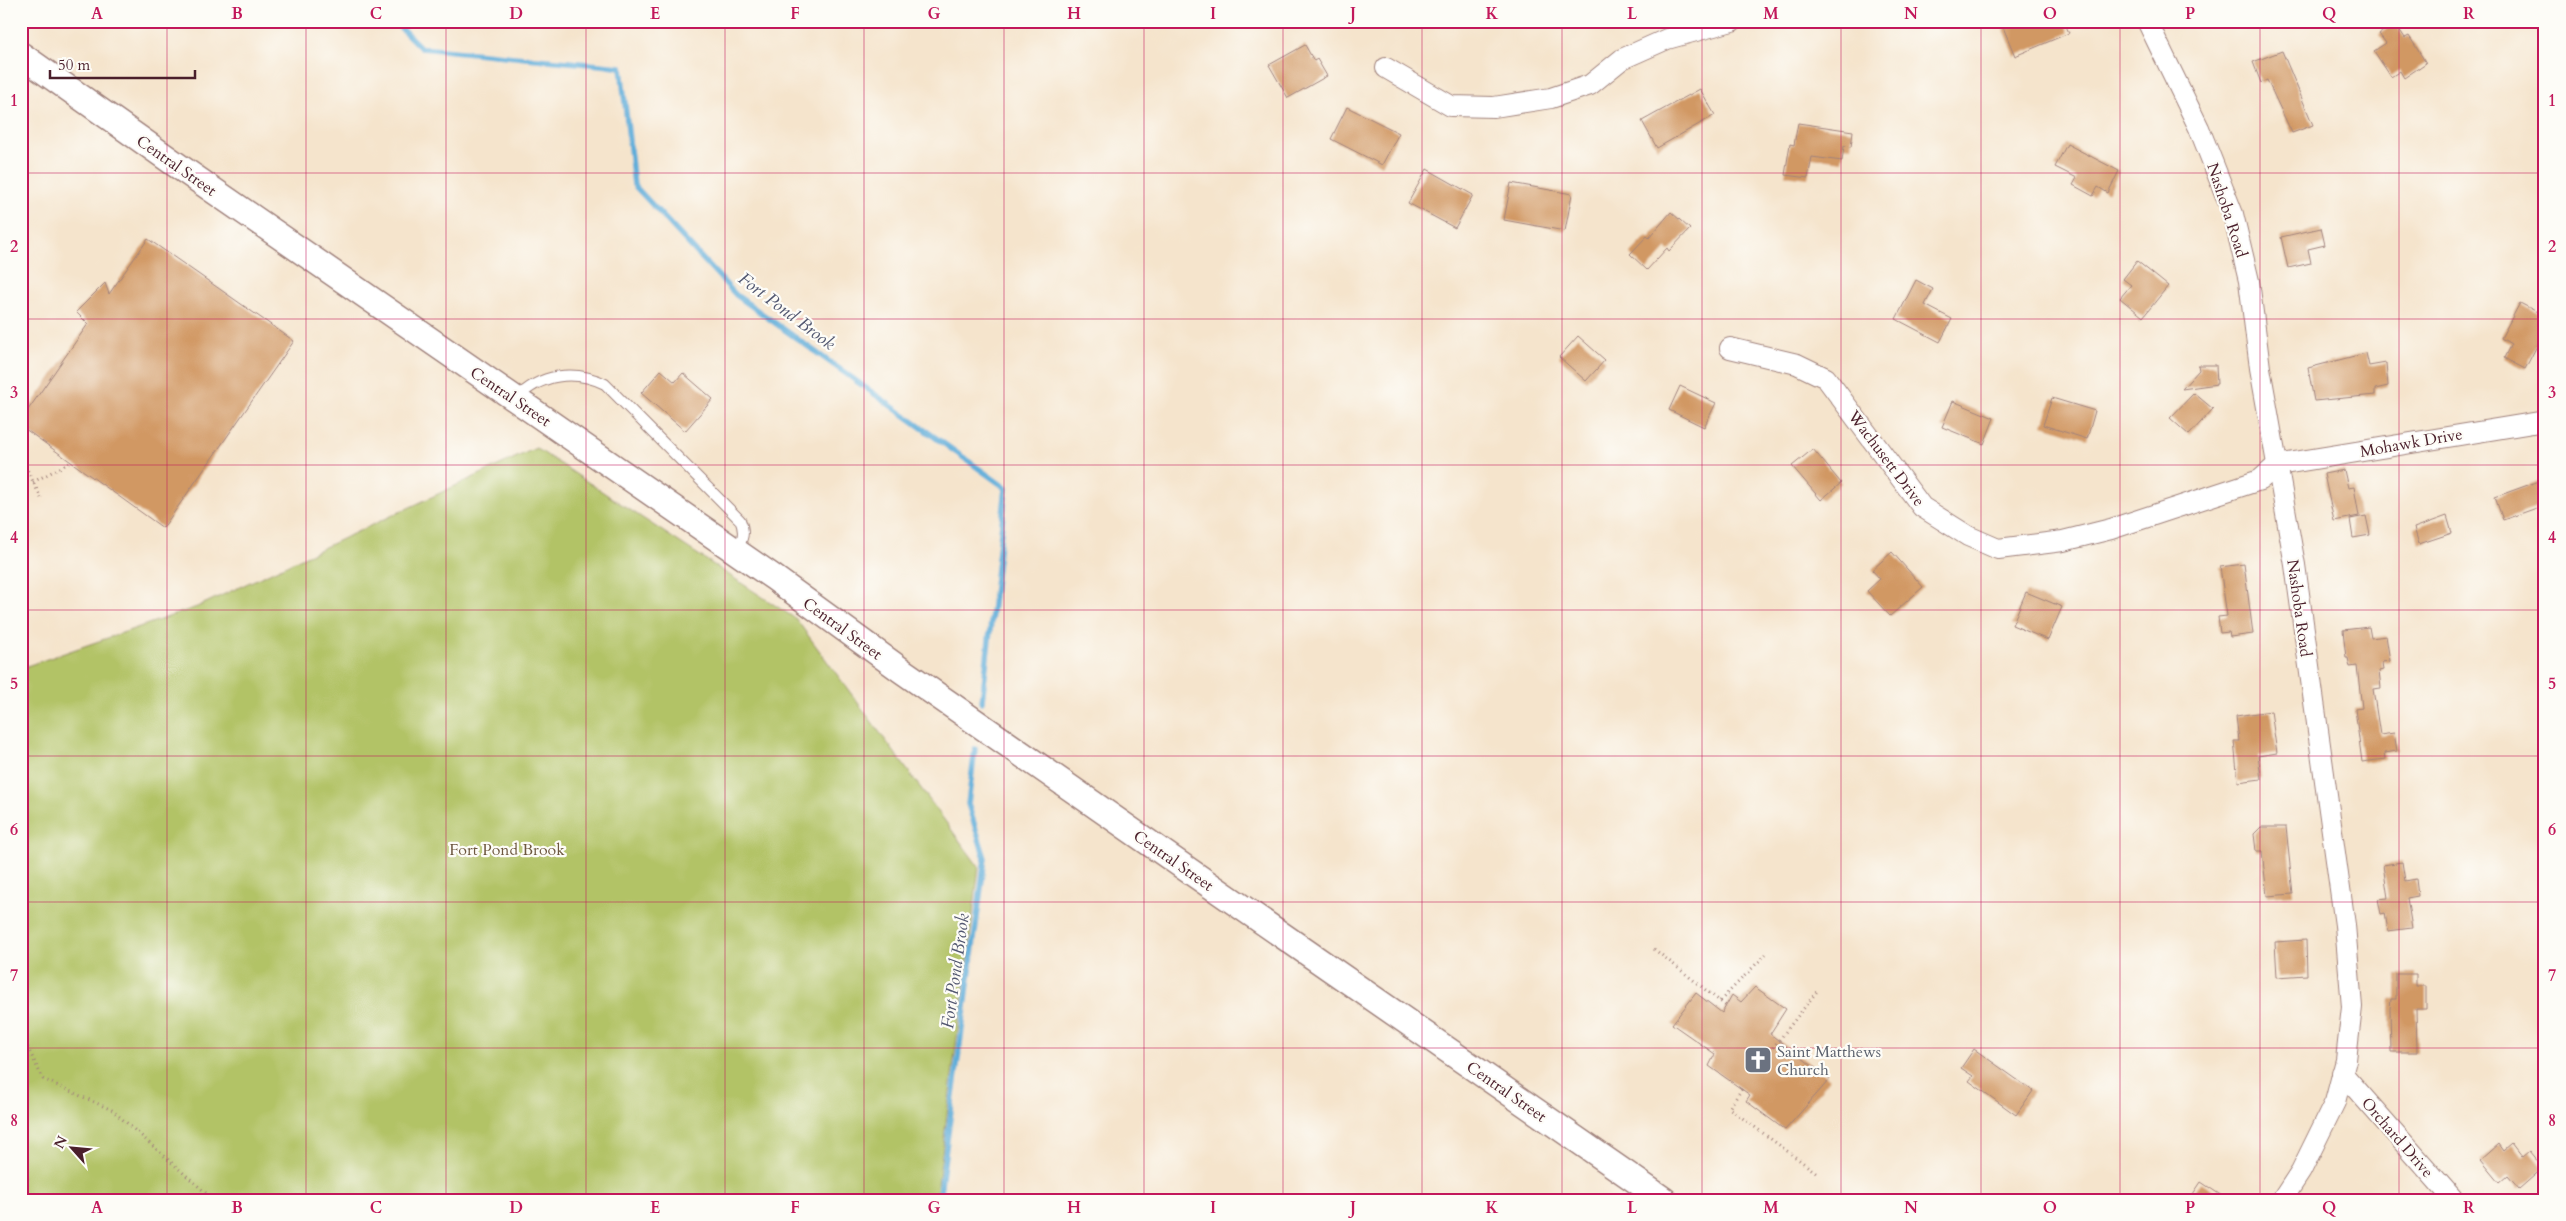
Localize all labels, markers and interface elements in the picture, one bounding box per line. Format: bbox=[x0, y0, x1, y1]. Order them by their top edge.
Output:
text: A bbox=[91, 3, 103, 25]
text: B bbox=[231, 3, 243, 25]
text: C bbox=[370, 3, 382, 25]
text: D bbox=[509, 3, 523, 25]
text: E bbox=[650, 3, 660, 25]
text: F bbox=[790, 3, 800, 25]
text: G bbox=[927, 3, 941, 25]
text: H bbox=[1067, 3, 1081, 25]
text: I bbox=[1210, 3, 1216, 25]
text: J bbox=[1348, 3, 1356, 25]
text: K bbox=[1486, 3, 1499, 25]
text: L bbox=[1627, 3, 1638, 25]
text: M bbox=[1763, 3, 1779, 25]
text: N bbox=[1904, 3, 1918, 25]
text: O bbox=[2043, 3, 2057, 25]
text: P bbox=[2185, 3, 2195, 25]
text: Q bbox=[2322, 3, 2336, 25]
text: R bbox=[2463, 3, 2475, 25]
scale bar bbox=[50, 48, 195, 80]
text: 50 m bbox=[58, 55, 90, 75]
text: 1 bbox=[10, 90, 18, 112]
text: 1 bbox=[2548, 90, 2556, 112]
street label: Central Street bbox=[132, 130, 221, 202]
street label: Nashoba Road bbox=[2201, 160, 2253, 261]
text: 2 bbox=[10, 236, 18, 258]
text: 2 bbox=[2548, 236, 2556, 258]
water label: Fort Pond Brook bbox=[733, 267, 841, 356]
street label: Central Street bbox=[466, 362, 555, 432]
text: 3 bbox=[10, 382, 18, 404]
text: 3 bbox=[2548, 382, 2556, 404]
street label: Wachusett Drive bbox=[1842, 405, 1930, 511]
street label: Mohawk Drive bbox=[2358, 423, 2464, 463]
text: 4 bbox=[10, 527, 18, 549]
text: 4 bbox=[2548, 527, 2556, 549]
street label: Nashoba Road bbox=[2281, 558, 2317, 659]
street label: Central Street bbox=[798, 592, 887, 665]
text: 5 bbox=[10, 673, 18, 695]
text: 5 bbox=[2548, 673, 2556, 695]
text: 6 bbox=[10, 819, 18, 841]
text: 6 bbox=[2548, 819, 2556, 841]
street label: Central Street bbox=[1129, 825, 1218, 897]
park label: Fort Pond Brook bbox=[449, 839, 565, 861]
water label: Fort Pond Brook bbox=[935, 912, 976, 1030]
text: 7 bbox=[10, 965, 18, 987]
text: 7 bbox=[2548, 965, 2556, 987]
place label: Saint Matthews Church bbox=[1777, 1041, 1881, 1081]
church icon: Saint Matthews Church bbox=[1743, 1045, 1773, 1075]
street label: Central Street bbox=[1462, 1056, 1551, 1128]
street label: Orchard Drive bbox=[2356, 1093, 2438, 1183]
text: 8 bbox=[10, 1110, 18, 1132]
text: 8 bbox=[2548, 1110, 2556, 1132]
north arrow bbox=[48, 1124, 98, 1174]
text: N bbox=[50, 1133, 72, 1152]
text: A bbox=[91, 1197, 103, 1219]
text: B bbox=[231, 1197, 243, 1219]
text: C bbox=[370, 1197, 382, 1219]
text: D bbox=[509, 1197, 523, 1219]
text: E bbox=[650, 1197, 660, 1219]
text: F bbox=[790, 1197, 800, 1219]
text: G bbox=[927, 1197, 941, 1219]
text: H bbox=[1067, 1197, 1081, 1219]
text: I bbox=[1210, 1197, 1216, 1219]
text: J bbox=[1348, 1197, 1356, 1219]
text: K bbox=[1486, 1197, 1499, 1219]
text: L bbox=[1627, 1197, 1638, 1219]
text: M bbox=[1763, 1197, 1779, 1219]
text: N bbox=[1904, 1197, 1918, 1219]
text: O bbox=[2043, 1197, 2057, 1219]
text: P bbox=[2185, 1197, 2195, 1219]
text: Q bbox=[2322, 1197, 2336, 1219]
text: R bbox=[2463, 1197, 2475, 1219]

